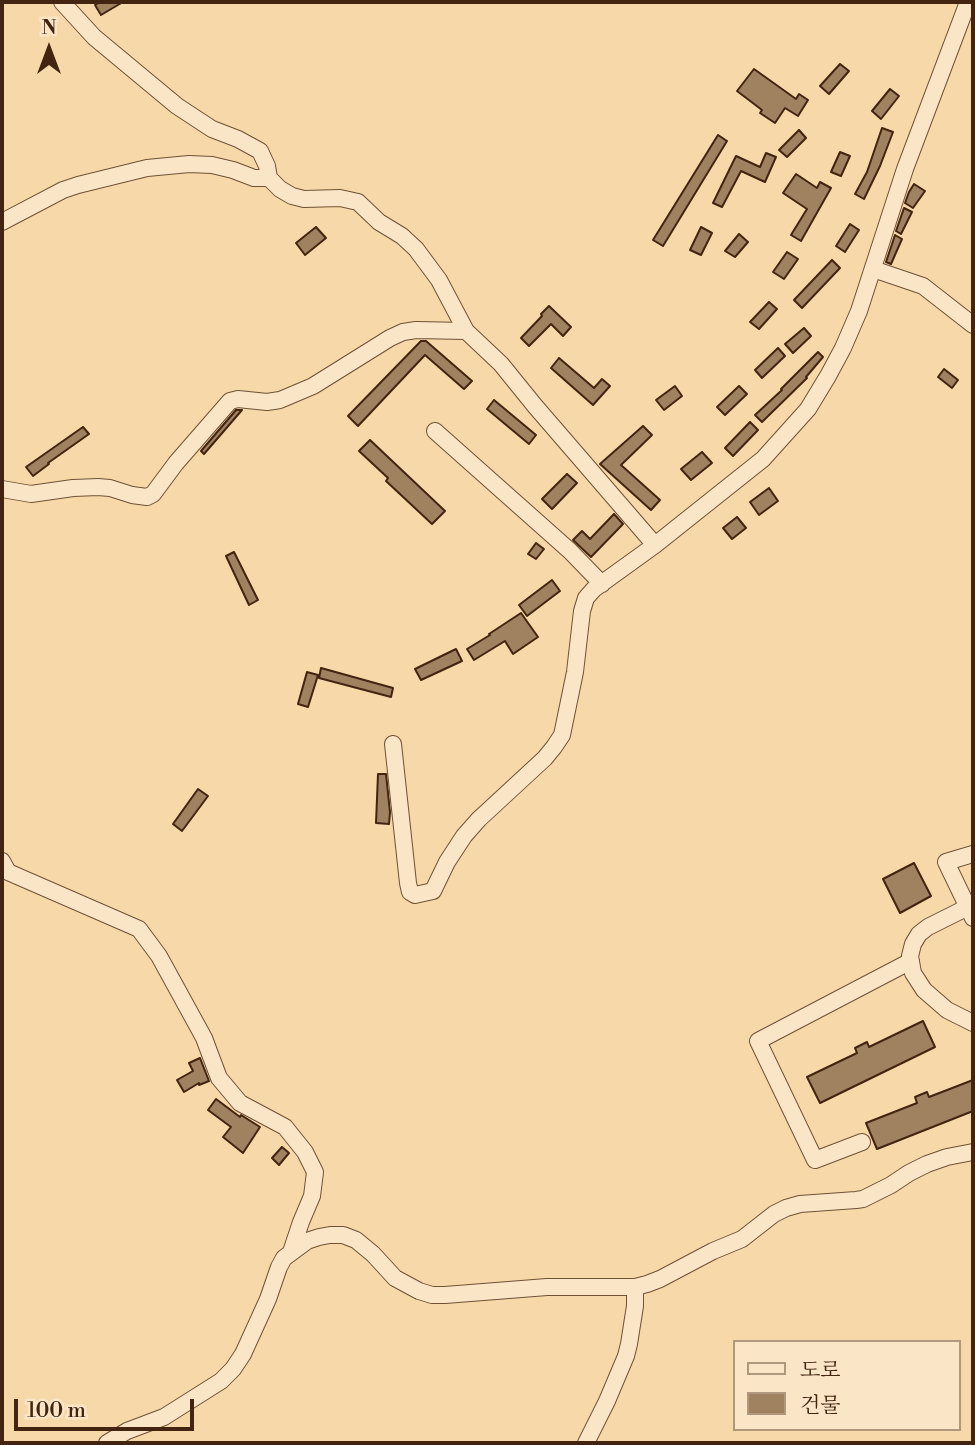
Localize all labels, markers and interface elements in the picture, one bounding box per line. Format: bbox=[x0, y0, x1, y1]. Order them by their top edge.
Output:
north arrow bbox=[14, 14, 84, 84]
text: N bbox=[41, 16, 57, 40]
legend bbox=[734, 1340, 961, 1431]
text: 도로 bbox=[800, 1358, 841, 1384]
scale bar bbox=[18, 1386, 198, 1430]
text: 건물 bbox=[800, 1393, 841, 1419]
text: 100 m bbox=[27, 1398, 86, 1424]

